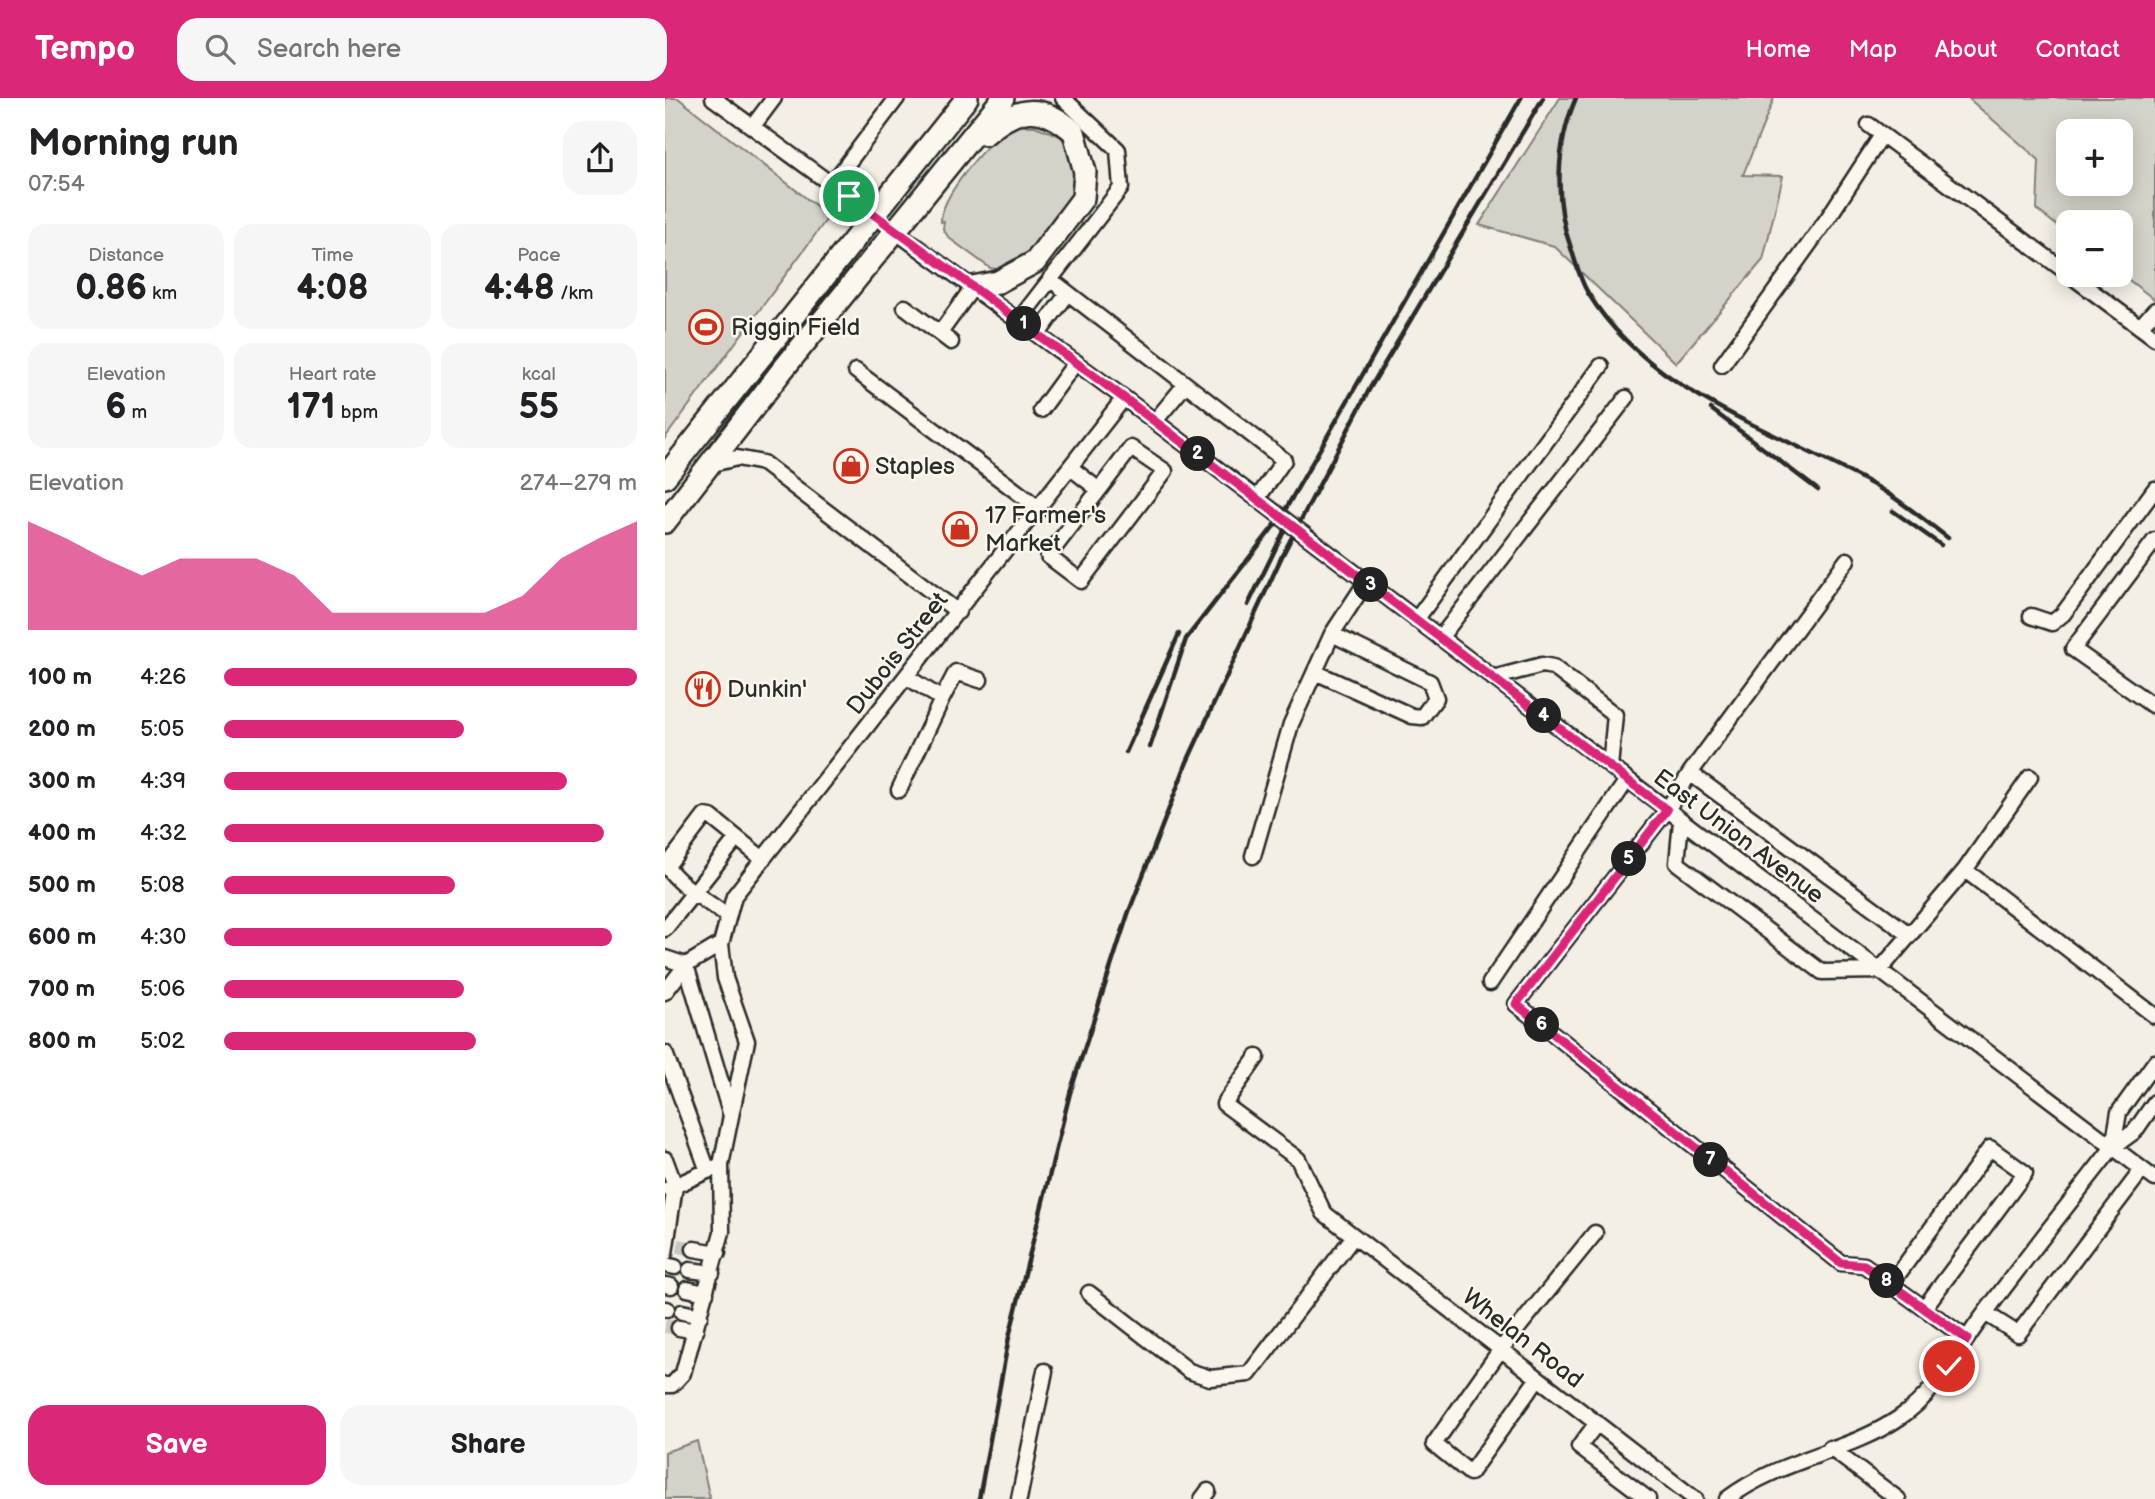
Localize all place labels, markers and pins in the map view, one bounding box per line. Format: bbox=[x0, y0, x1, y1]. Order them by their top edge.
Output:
pin bbox=[819, 166, 879, 226]
pin: 1 bbox=[1007, 306, 1041, 342]
sports icon: Riggin Field bbox=[687, 308, 725, 346]
place label: Riggin Field bbox=[731, 313, 860, 342]
pin: 2 bbox=[1181, 436, 1215, 472]
shop icon: Staples bbox=[832, 447, 870, 485]
place label: Staples bbox=[875, 452, 955, 481]
place label: 17 Farmer's Market bbox=[985, 501, 1106, 558]
shop icon: 17 Farmer's Market bbox=[941, 510, 979, 548]
pin: 3 bbox=[1353, 568, 1389, 602]
restaurant icon: Dunkin' bbox=[684, 670, 722, 708]
place label: Dunkin' bbox=[727, 675, 807, 704]
pin: 4 bbox=[1527, 698, 1561, 734]
pin: 5 bbox=[1611, 842, 1647, 876]
pin: 6 bbox=[1525, 1007, 1559, 1042]
pin: 7 bbox=[1693, 1142, 1729, 1178]
pin: 8 bbox=[1869, 1264, 1905, 1298]
pin bbox=[1919, 1336, 1979, 1396]

